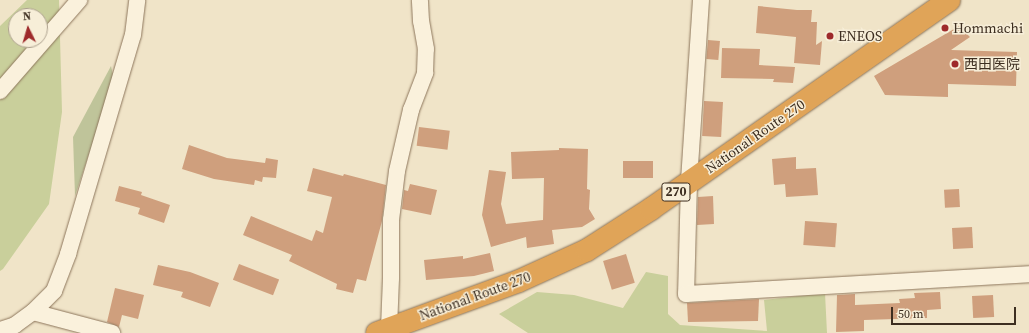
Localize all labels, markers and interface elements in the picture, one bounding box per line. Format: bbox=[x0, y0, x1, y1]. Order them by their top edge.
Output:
north arrow bbox=[8, 8, 48, 48]
text: N bbox=[22, 9, 32, 24]
place label: Hommachi bbox=[953, 20, 1023, 36]
marker: Hommachi bbox=[940, 23, 950, 33]
place label: ENEOS bbox=[838, 28, 882, 44]
marker: ENEOS bbox=[825, 31, 835, 41]
place label: 西田医院 bbox=[964, 56, 1020, 72]
marker: 西田医院 bbox=[949, 58, 961, 70]
street label: National Route 270 bbox=[702, 95, 808, 177]
road number: 270 bbox=[661, 181, 691, 203]
street label: National Route 270 bbox=[417, 268, 533, 324]
scale bar bbox=[893, 299, 1018, 325]
text: 50 m bbox=[898, 306, 924, 322]

